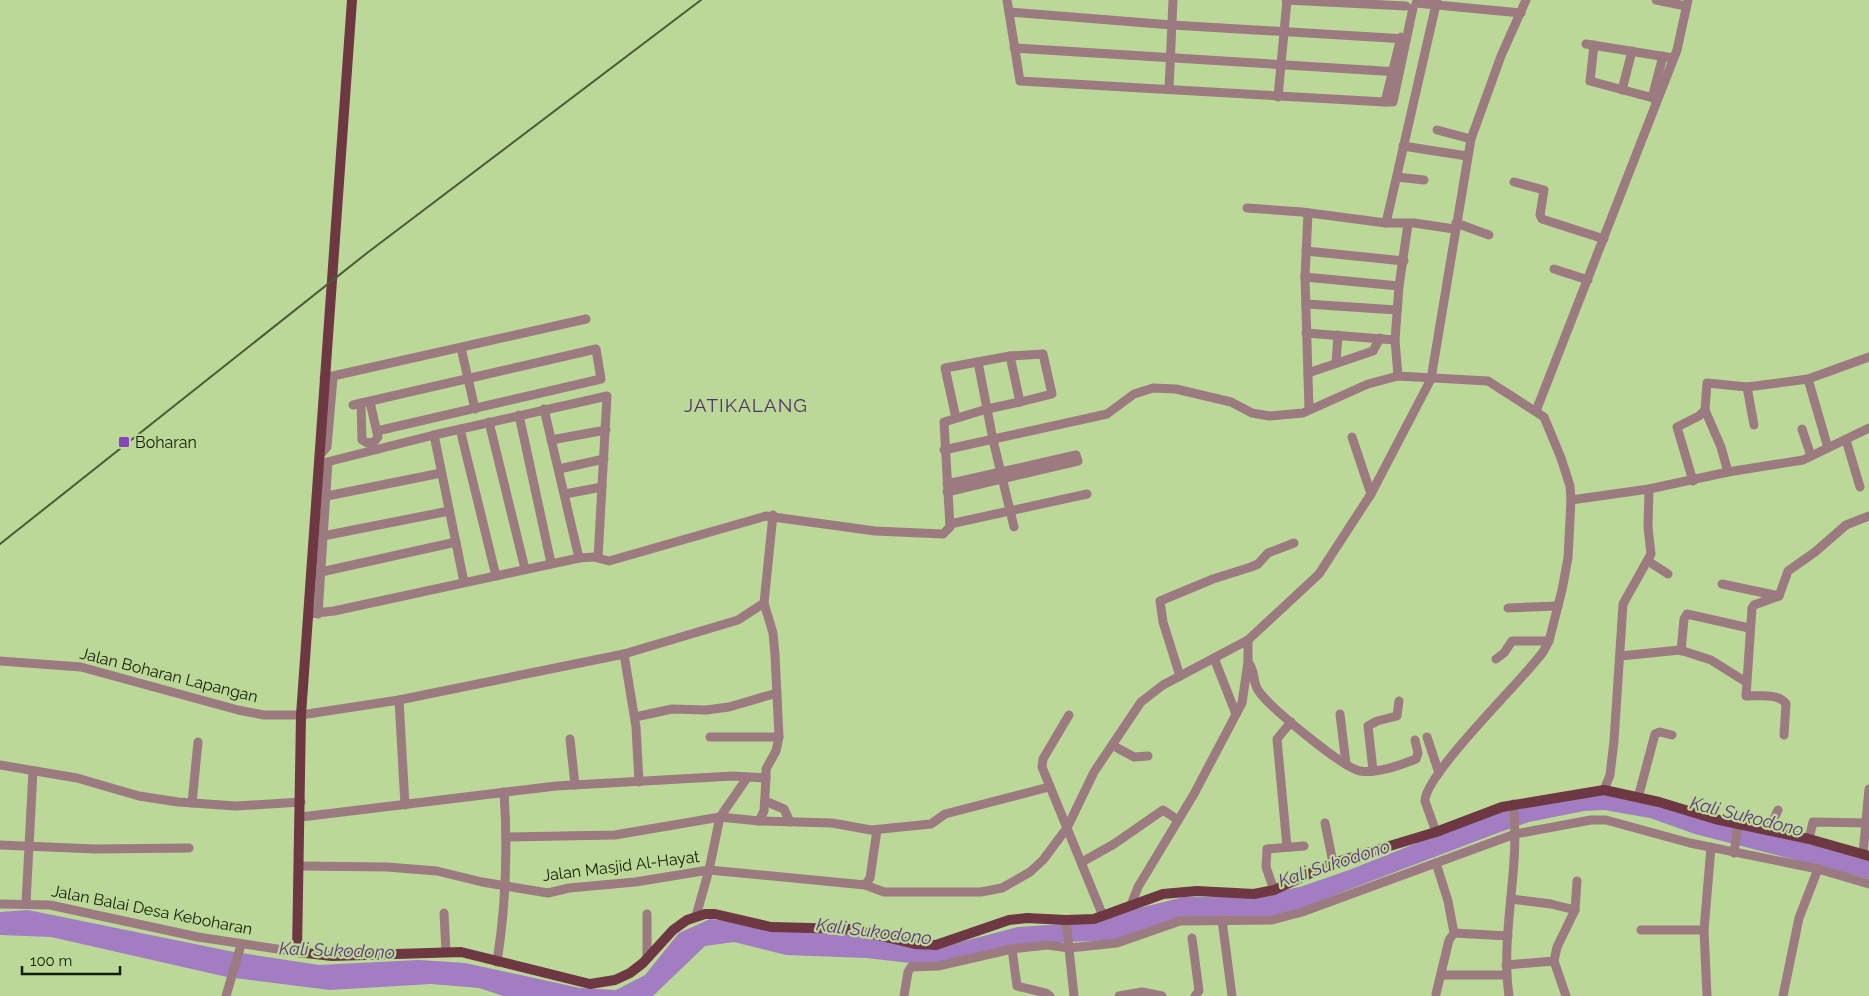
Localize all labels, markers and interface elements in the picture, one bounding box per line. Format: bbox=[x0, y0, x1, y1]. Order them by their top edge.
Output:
district label: JATIKALANG bbox=[684, 394, 808, 416]
place label: Boharan bbox=[135, 433, 197, 452]
marker: Boharan bbox=[117, 435, 131, 449]
street label: Jalan Boharan Lapangan bbox=[78, 644, 260, 706]
water label: Kali Sukodono bbox=[1688, 792, 1806, 840]
water label: Kali Sukodono bbox=[1275, 835, 1393, 891]
street label: Jalan Masjid Al-Hayat bbox=[541, 847, 701, 885]
street label: Jalan Balai Desa Keboharan bbox=[50, 881, 254, 939]
water label: Kali Sukodono bbox=[815, 913, 933, 949]
water label: Kali Sukodono bbox=[279, 937, 395, 963]
scale bar bbox=[22, 944, 120, 976]
text: 100 m bbox=[30, 952, 72, 970]

